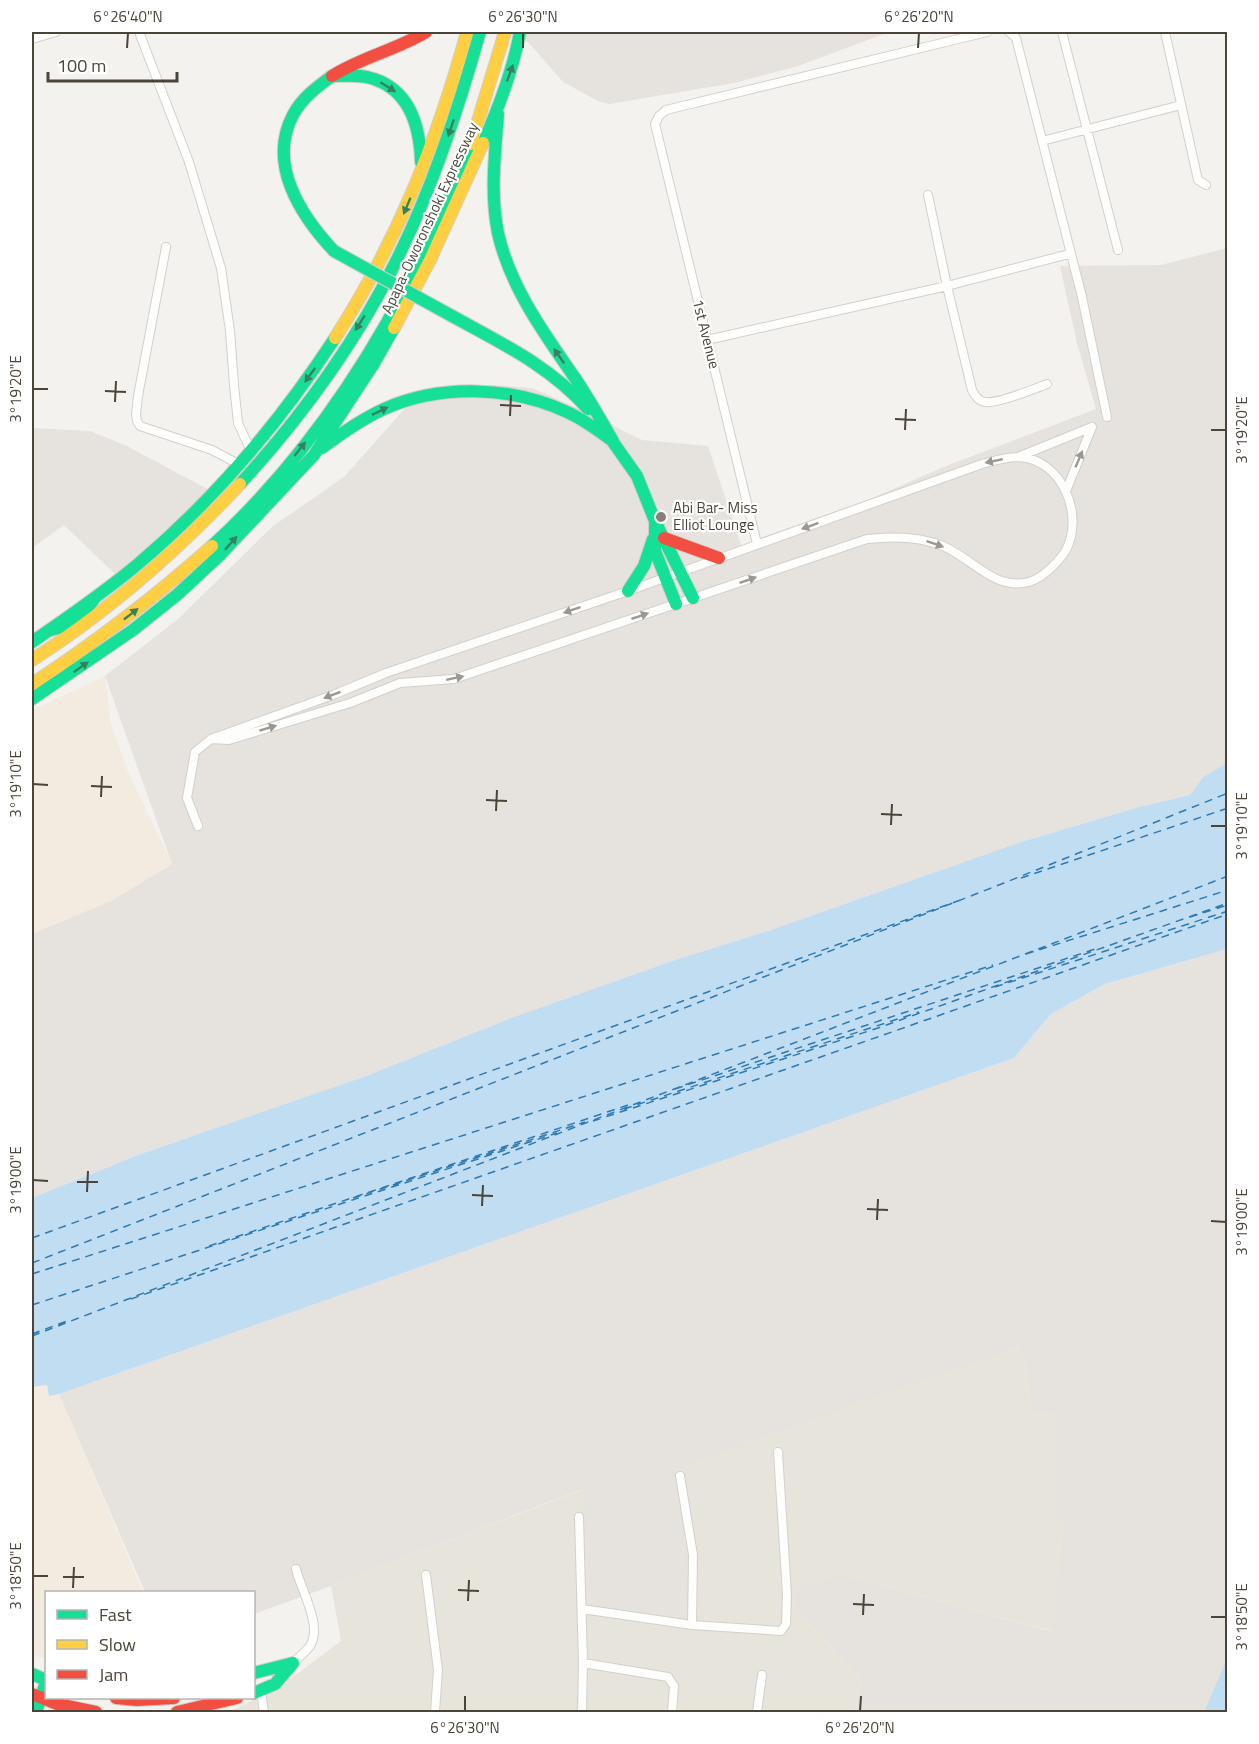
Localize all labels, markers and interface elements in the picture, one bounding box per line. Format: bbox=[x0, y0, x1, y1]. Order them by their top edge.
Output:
text: 6°26'40"N bbox=[93, 5, 163, 28]
text: 6°26'30"N bbox=[488, 5, 558, 28]
text: 6°26'20"N bbox=[884, 5, 954, 28]
scale bar bbox=[48, 45, 177, 83]
text: 100 m bbox=[57, 52, 106, 79]
one-way arrow bbox=[506, 64, 516, 82]
one-way arrow bbox=[380, 82, 396, 93]
street label: Apapa-Oworonshoki Expressway bbox=[375, 118, 484, 317]
one-way arrow bbox=[446, 119, 456, 137]
one-way arrow bbox=[402, 197, 411, 215]
street label: 1st Avenue bbox=[687, 297, 726, 371]
one-way arrow bbox=[355, 315, 366, 331]
one-way arrow bbox=[554, 348, 565, 364]
text: 3°19'20"E bbox=[4, 355, 27, 423]
one-way arrow bbox=[304, 366, 316, 382]
text: 3°19'20"E bbox=[1230, 396, 1253, 464]
one-way arrow bbox=[371, 407, 388, 416]
one-way arrow bbox=[294, 441, 307, 457]
one-way arrow bbox=[1074, 449, 1084, 467]
one-way arrow bbox=[984, 457, 1003, 466]
place label: Abi Bar- Miss Elliot Lounge bbox=[673, 496, 757, 536]
marker: Abi Bar- Miss Elliot Lounge bbox=[654, 510, 668, 524]
one-way arrow bbox=[801, 521, 819, 531]
one-way arrow bbox=[224, 536, 238, 551]
one-way arrow bbox=[926, 539, 944, 549]
one-way arrow bbox=[739, 574, 757, 584]
one-way arrow bbox=[563, 606, 581, 616]
one-way arrow bbox=[123, 608, 139, 621]
one-way arrow bbox=[631, 611, 649, 620]
one-way arrow bbox=[72, 661, 88, 673]
one-way arrow bbox=[446, 672, 464, 682]
one-way arrow bbox=[323, 691, 341, 700]
one-way arrow bbox=[259, 723, 277, 732]
text: 3°19'10"E bbox=[4, 750, 27, 818]
text: 3°19'10"E bbox=[1230, 792, 1253, 860]
text: 3°19'00"E bbox=[4, 1146, 27, 1214]
text: 3°19'00"E bbox=[1230, 1188, 1253, 1256]
text: 3°18'50"E bbox=[4, 1542, 27, 1610]
text: 3°18'50"E bbox=[1230, 1583, 1253, 1651]
legend bbox=[45, 1591, 255, 1699]
text: Fast bbox=[99, 1601, 132, 1628]
text: Slow bbox=[99, 1631, 136, 1658]
text: Jam bbox=[99, 1661, 128, 1688]
text: 6°26'30"N bbox=[430, 1716, 500, 1739]
text: 6°26'20"N bbox=[825, 1716, 895, 1739]

